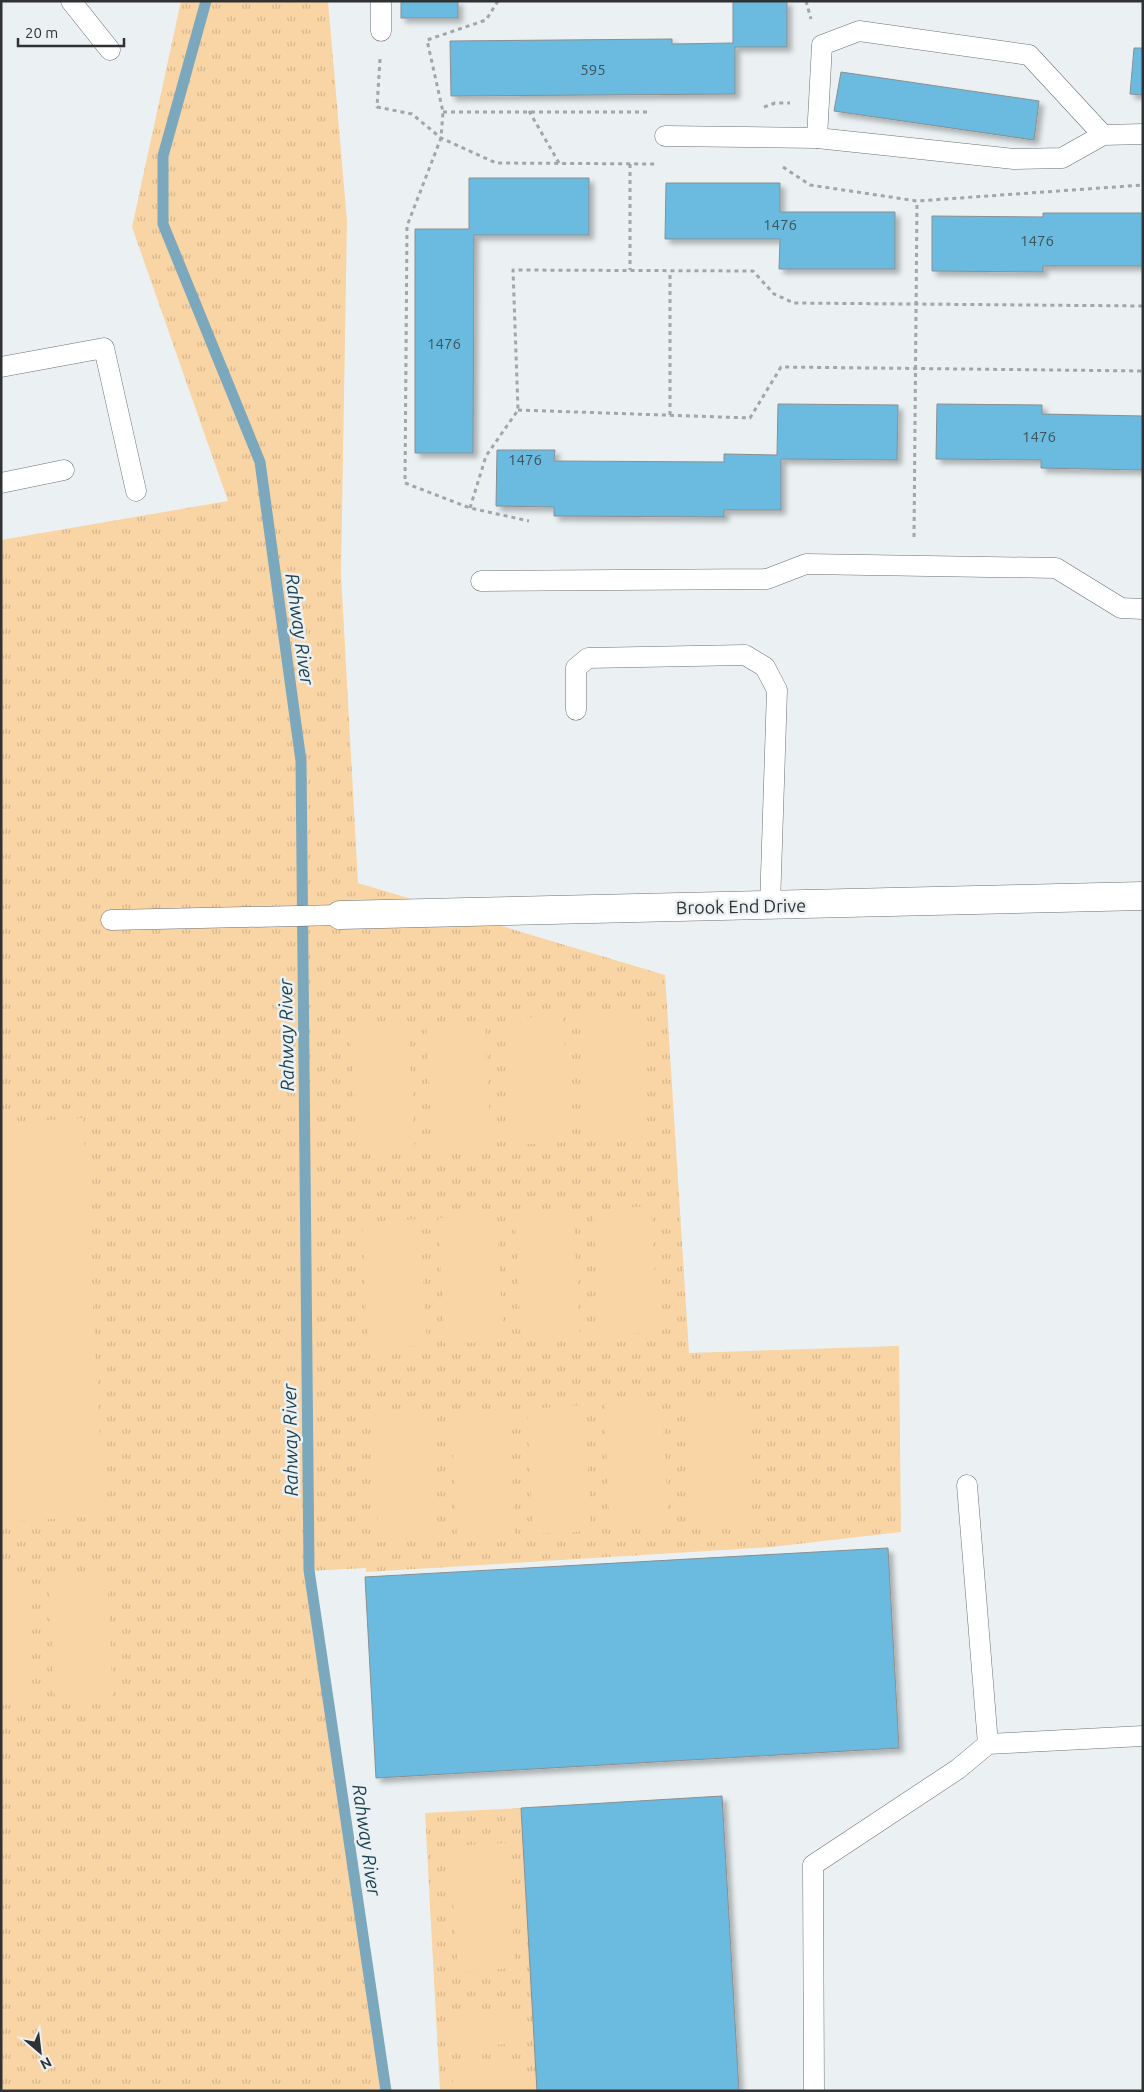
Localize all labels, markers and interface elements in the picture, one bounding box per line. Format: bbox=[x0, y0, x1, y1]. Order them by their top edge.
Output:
scale bar bbox=[18, 15, 124, 47]
text: 20 m bbox=[25, 24, 58, 41]
house number: 595 bbox=[580, 61, 606, 78]
house number: 1476 bbox=[763, 216, 797, 233]
house number: 1476 bbox=[1020, 232, 1054, 249]
house number: 1476 bbox=[427, 335, 461, 352]
house number: 1476 bbox=[1022, 428, 1056, 445]
house number: 1476 bbox=[508, 451, 542, 468]
water label: Rahway River bbox=[281, 572, 319, 687]
street label: Brook End Drive bbox=[676, 895, 806, 917]
water label: Rahway River bbox=[274, 978, 298, 1092]
water label: Rahway River bbox=[278, 1383, 302, 1497]
water label: Rahway River bbox=[348, 1783, 386, 1898]
north arrow bbox=[15, 2027, 65, 2077]
text: N bbox=[38, 2054, 54, 2073]

